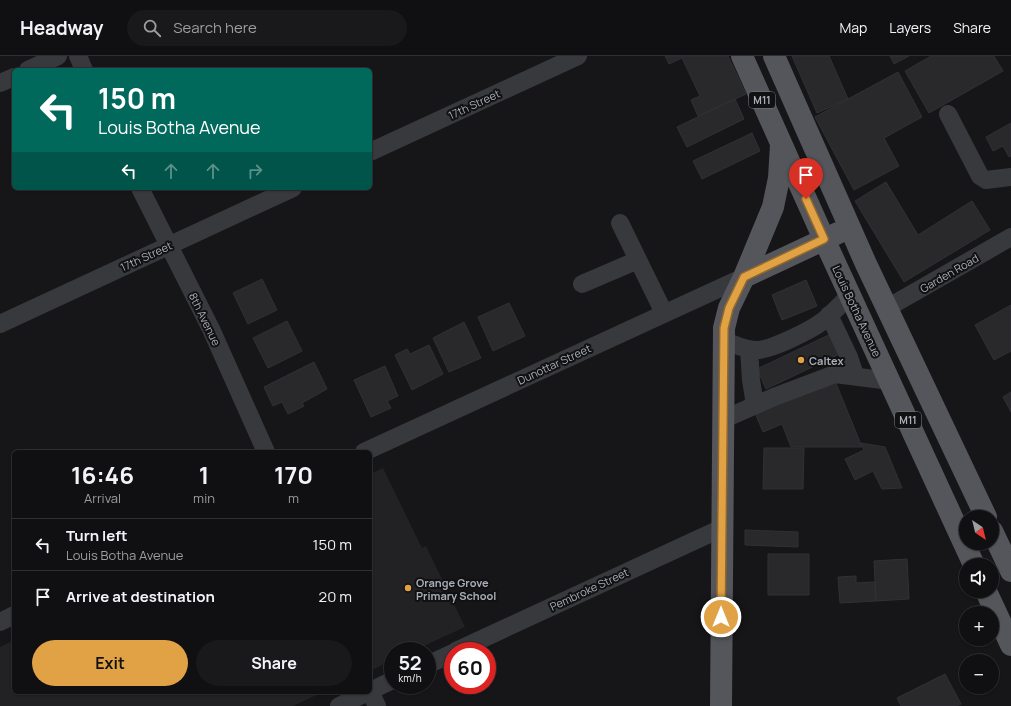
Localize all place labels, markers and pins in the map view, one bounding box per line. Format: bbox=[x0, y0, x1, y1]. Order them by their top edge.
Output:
pin bbox=[789, 158, 823, 199]
place label: Caltex bbox=[809, 353, 844, 368]
marker: Caltex bbox=[796, 355, 806, 365]
place label: Orange Grove Primary School bbox=[416, 575, 496, 603]
marker: Orange Grove Primary School bbox=[403, 583, 413, 593]

